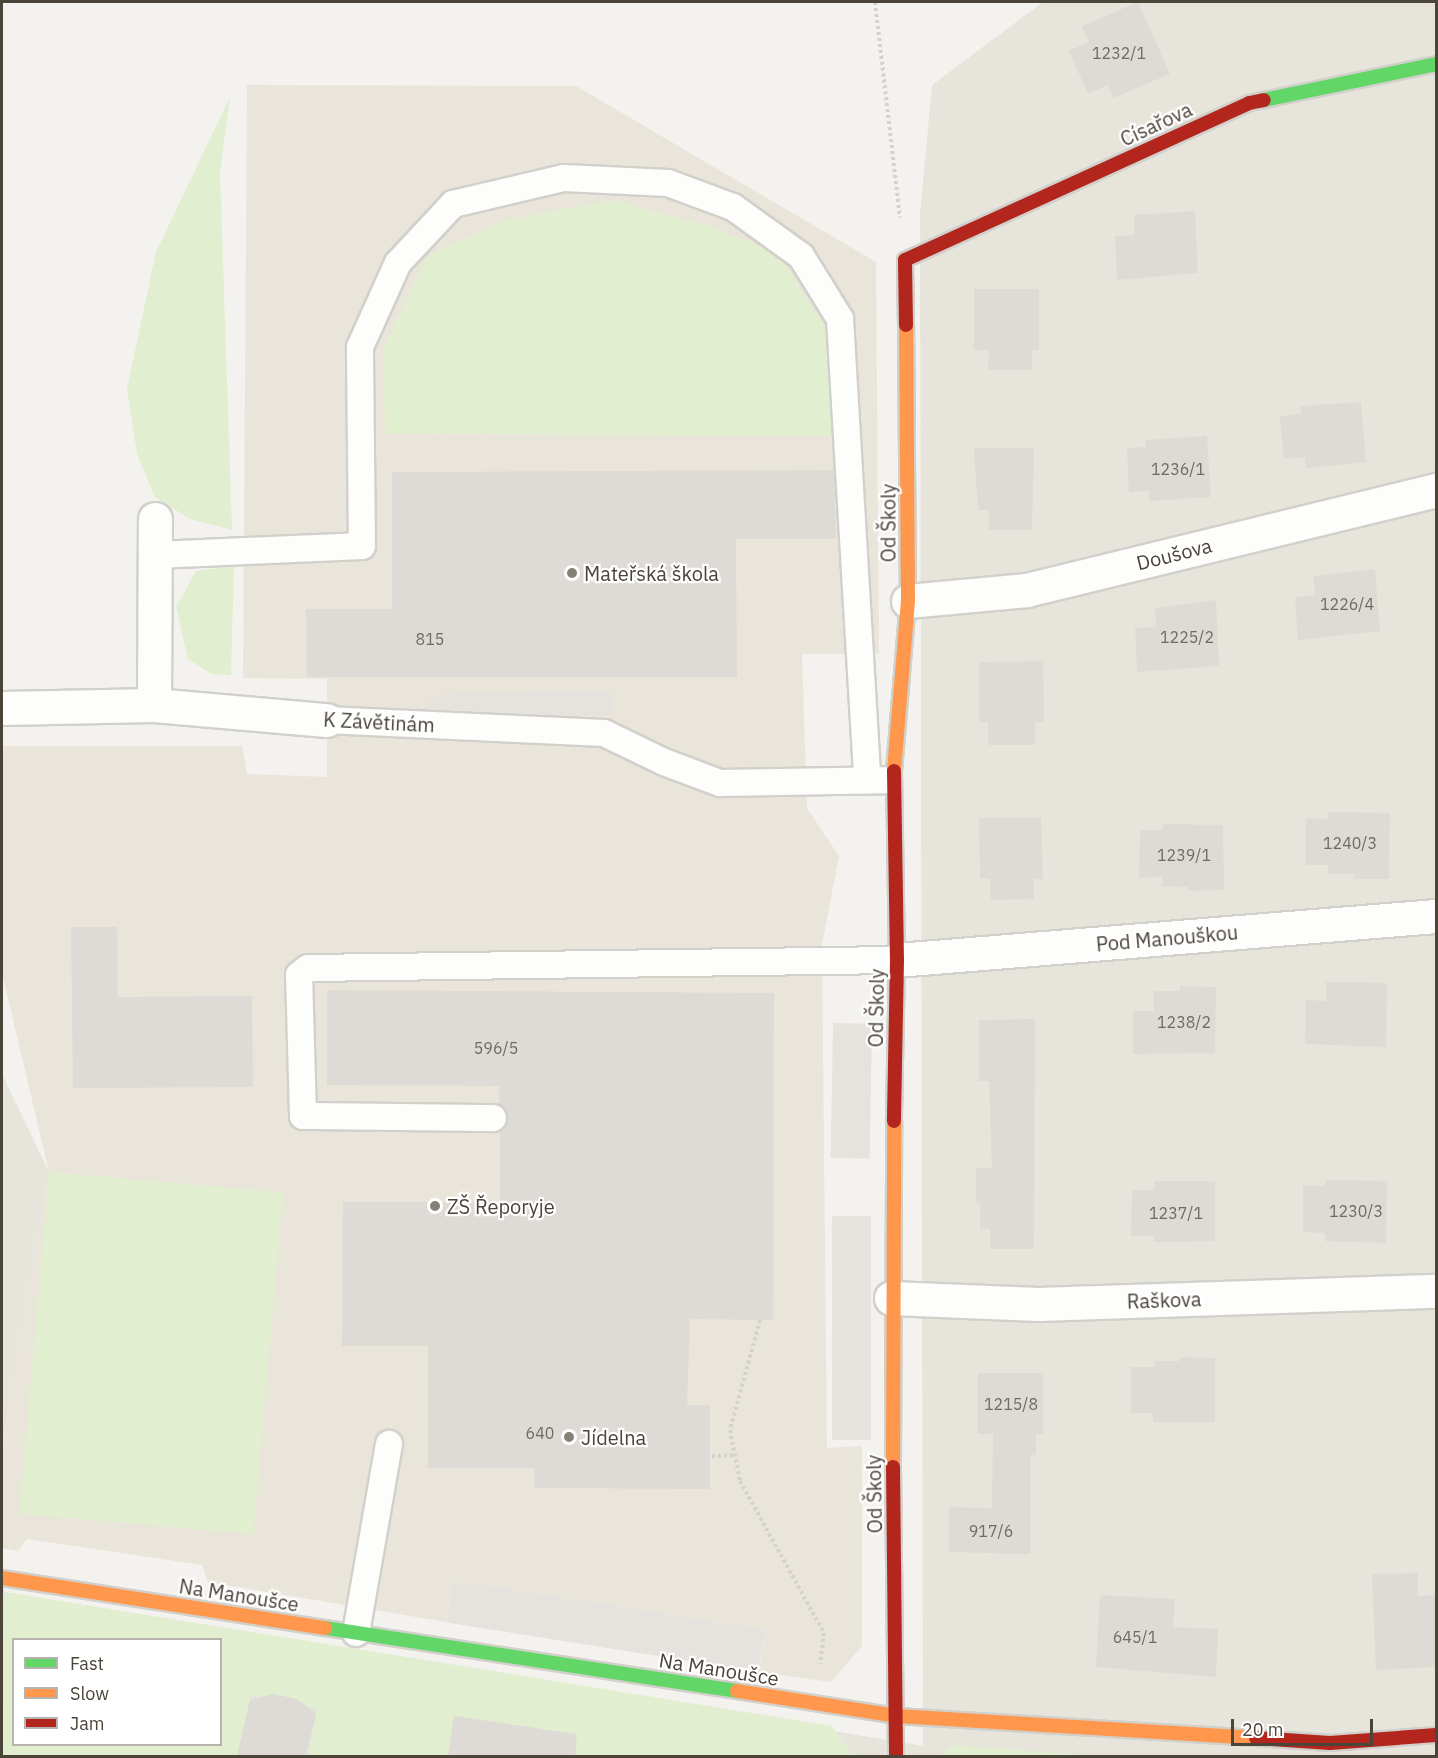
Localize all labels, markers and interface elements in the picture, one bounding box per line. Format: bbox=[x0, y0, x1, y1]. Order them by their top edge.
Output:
house number: 1232/1 bbox=[1092, 43, 1146, 63]
street label: Císařova bbox=[1116, 97, 1196, 151]
house number: 1236/1 bbox=[1151, 459, 1205, 479]
street label: Od Školy bbox=[876, 484, 900, 562]
street label: Doušova bbox=[1134, 533, 1214, 575]
place label: Mateřská škola bbox=[584, 561, 719, 585]
marker: Mateřská škola bbox=[565, 566, 579, 580]
house number: 1226/4 bbox=[1320, 594, 1374, 614]
house number: 1225/2 bbox=[1160, 627, 1214, 647]
house number: 815 bbox=[416, 629, 444, 649]
street label: K Závětinám bbox=[323, 707, 435, 737]
house number: 1240/3 bbox=[1323, 833, 1377, 853]
house number: 1239/1 bbox=[1157, 845, 1211, 865]
street label: Pod Manouškou bbox=[1095, 920, 1239, 956]
street label: Od Školy bbox=[863, 968, 889, 1048]
house number: 1238/2 bbox=[1157, 1012, 1211, 1032]
house number: 596/5 bbox=[474, 1038, 518, 1058]
place label: ZŠ Řeporyje bbox=[447, 1194, 555, 1218]
marker: ZŠ Řeporyje bbox=[428, 1199, 442, 1213]
house number: 1230/3 bbox=[1329, 1201, 1383, 1221]
house number: 1237/1 bbox=[1149, 1203, 1203, 1223]
street label: Raškova bbox=[1126, 1287, 1202, 1313]
house number: 1215/8 bbox=[984, 1394, 1038, 1414]
house number: 640 bbox=[526, 1423, 554, 1443]
place label: Jídelna bbox=[581, 1425, 646, 1449]
marker: Jídelna bbox=[562, 1430, 576, 1444]
street label: Od Školy bbox=[861, 1454, 887, 1534]
house number: 917/6 bbox=[969, 1521, 1013, 1541]
street label: Na Manoušce bbox=[177, 1574, 301, 1616]
house number: 645/1 bbox=[1113, 1627, 1157, 1647]
legend bbox=[12, 1638, 222, 1746]
street label: Na Manoušce bbox=[657, 1648, 781, 1690]
text: Fast bbox=[70, 1652, 104, 1675]
text: Slow bbox=[70, 1682, 109, 1705]
scale bar bbox=[1234, 1707, 1376, 1745]
text: Jam bbox=[70, 1712, 105, 1735]
text: 20 m bbox=[1242, 1718, 1284, 1741]

